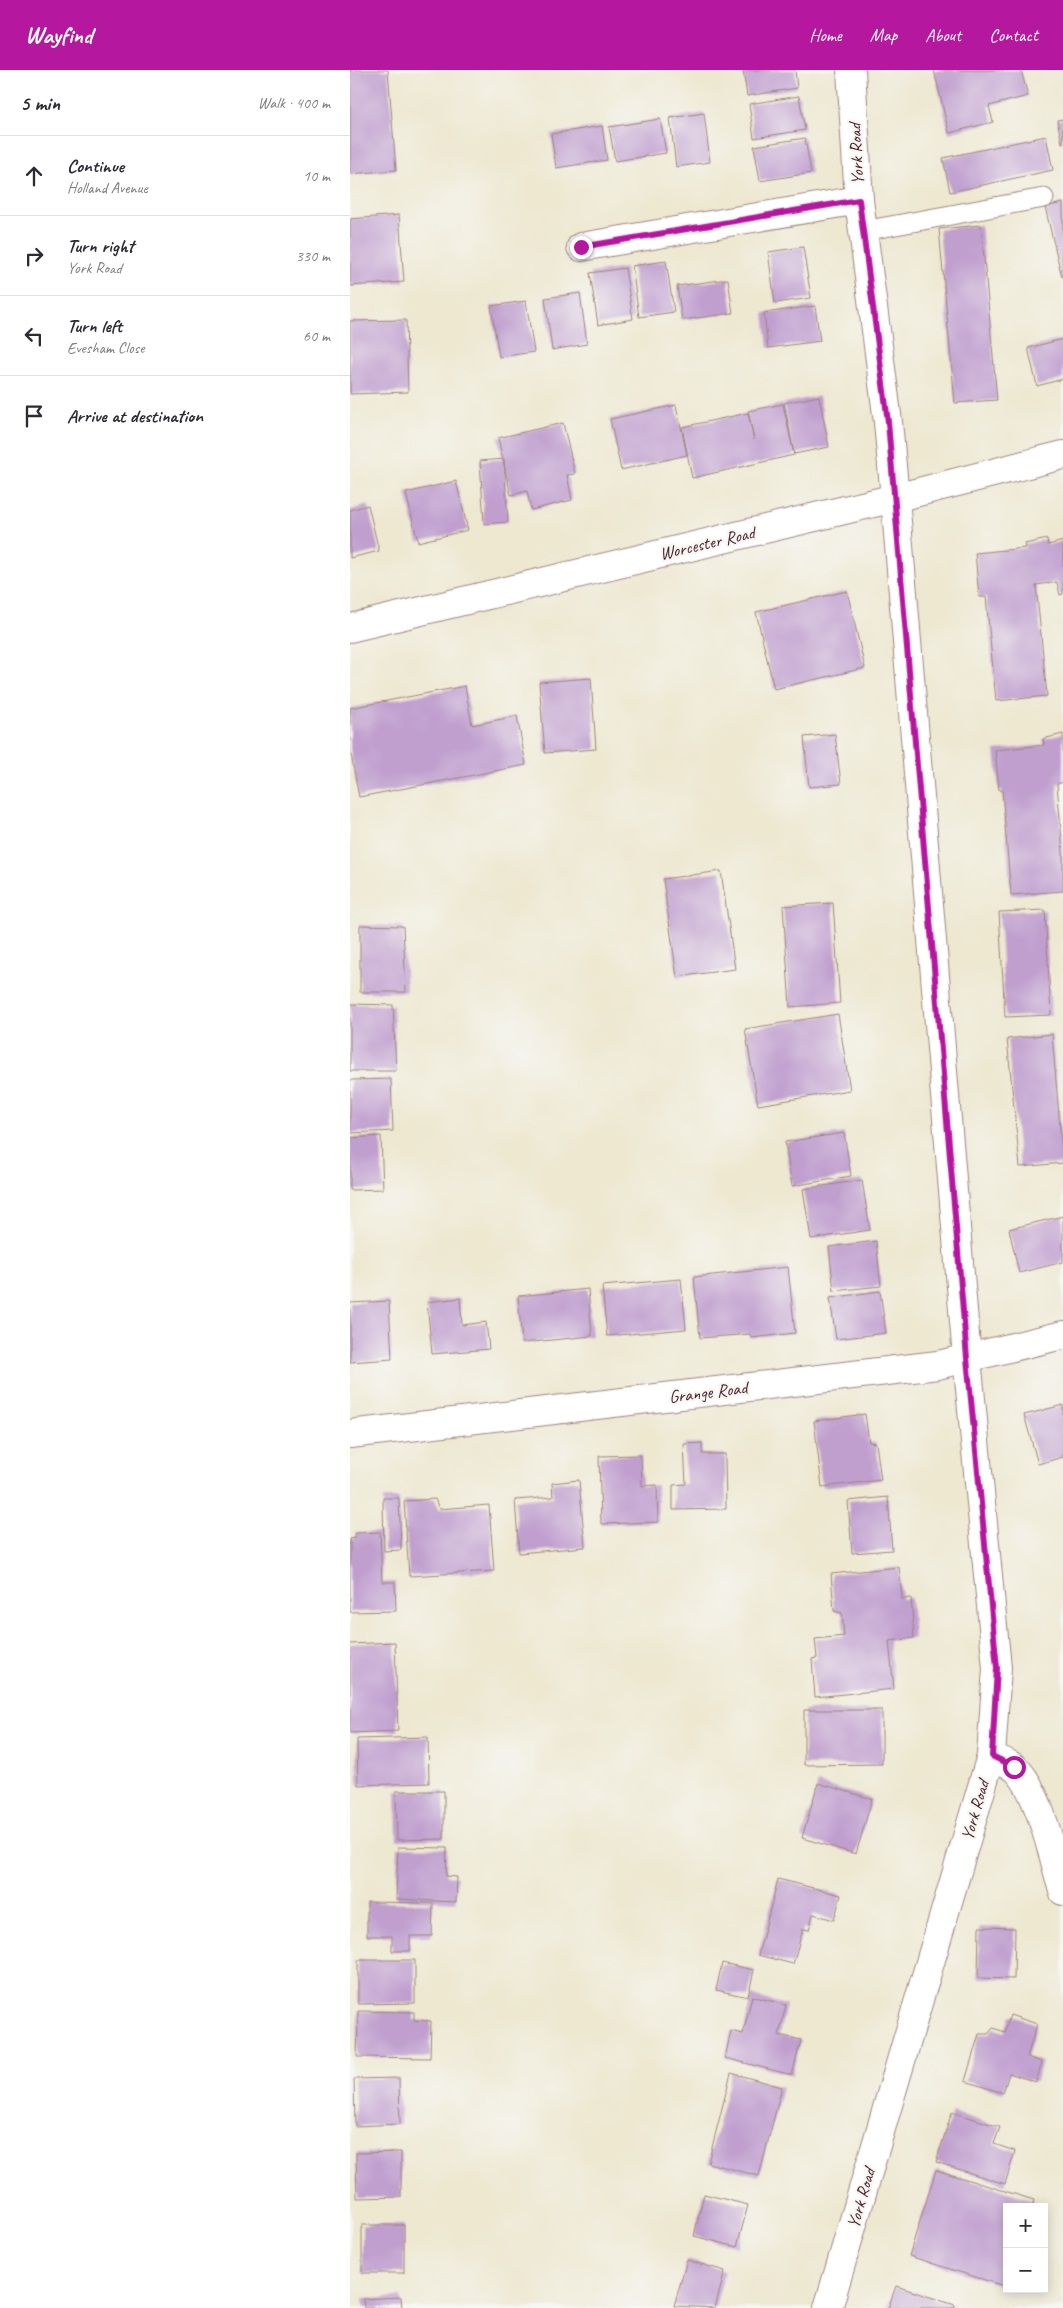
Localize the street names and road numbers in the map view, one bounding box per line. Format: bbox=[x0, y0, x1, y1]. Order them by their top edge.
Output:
street label: York Road bbox=[843, 120, 869, 185]
street label: Worcester Road bbox=[657, 521, 760, 565]
street label: Grange Road bbox=[668, 1376, 751, 1408]
street label: York Road bbox=[956, 1775, 995, 1843]
street label: York Road bbox=[842, 2163, 881, 2231]

